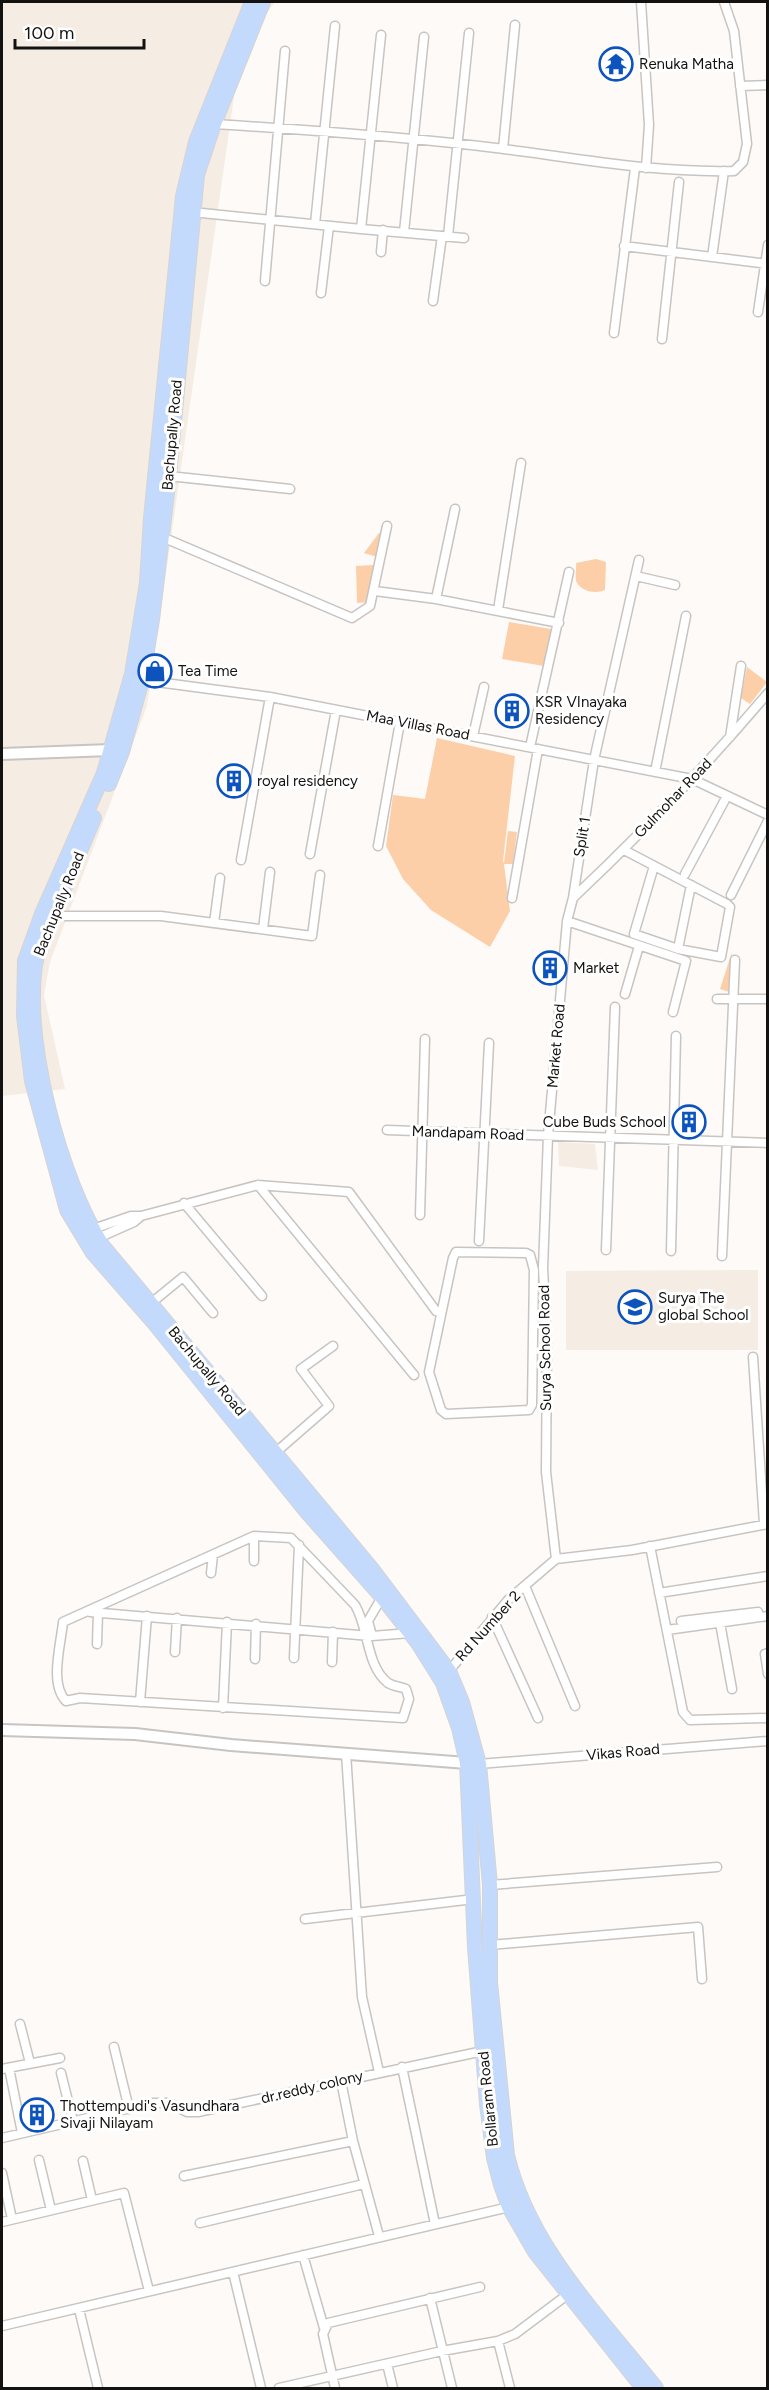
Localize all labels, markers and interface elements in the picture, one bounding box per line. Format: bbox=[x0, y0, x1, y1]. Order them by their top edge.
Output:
scale bar bbox=[15, 12, 144, 50]
text: 100 m bbox=[24, 22, 74, 44]
temple icon: Renuka Matha bbox=[598, 46, 634, 82]
place label: Renuka Matha bbox=[639, 55, 734, 73]
street label: Bachupally Road bbox=[158, 379, 186, 491]
shop icon: Tea Time bbox=[137, 653, 173, 689]
place label: Tea Time bbox=[178, 662, 238, 680]
building icon: KSR VInayaka Residency bbox=[494, 693, 530, 729]
place label: KSR VInayaka Residency bbox=[535, 693, 627, 728]
street label: Maa Villas Road bbox=[365, 706, 471, 744]
street label: Gulmohar Road bbox=[630, 754, 716, 842]
building icon: royal residency bbox=[216, 763, 252, 799]
place label: royal residency bbox=[257, 772, 358, 790]
street label: Split 1 bbox=[570, 816, 594, 858]
street label: Bachupally Road bbox=[30, 849, 88, 959]
building icon: Market bbox=[532, 950, 568, 986]
place label: Market bbox=[573, 959, 620, 977]
street label: Market Road bbox=[543, 1003, 569, 1089]
building icon: Cube Buds School bbox=[671, 1104, 707, 1140]
place label: Cube Buds School bbox=[543, 1113, 666, 1131]
street label: Mandapam Road bbox=[411, 1122, 525, 1144]
street label: Surya School Road bbox=[535, 1285, 555, 1411]
school or university icon: Surya The global School bbox=[617, 1289, 653, 1325]
place label: Surya The global School bbox=[658, 1289, 749, 1324]
street label: Bachupally Road bbox=[164, 1323, 250, 1419]
street label: Rd Number 2 bbox=[452, 1587, 524, 1665]
street label: Vikas Road bbox=[585, 1740, 661, 1764]
street label: Bollaram Road bbox=[474, 2050, 502, 2148]
street label: dr.reddy colony bbox=[259, 2066, 365, 2108]
building icon: Thottempudi's Vasundhara Sivaji Nilayam bbox=[19, 2097, 55, 2133]
place label: Thottempudi's Vasundhara Sivaji Nilayam bbox=[60, 2097, 240, 2132]

